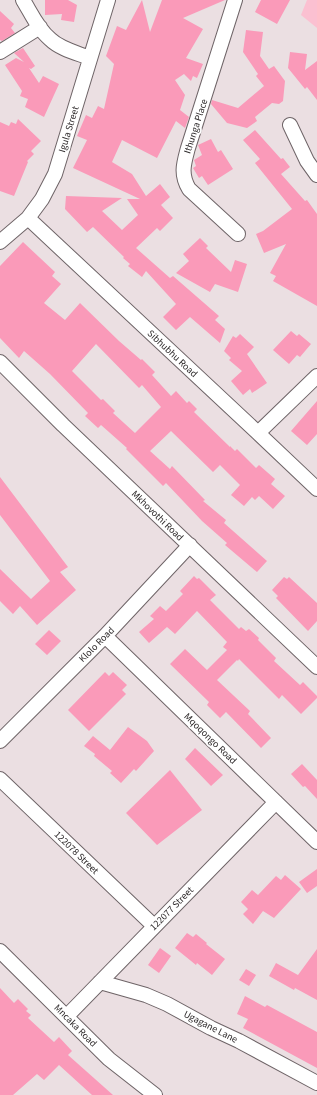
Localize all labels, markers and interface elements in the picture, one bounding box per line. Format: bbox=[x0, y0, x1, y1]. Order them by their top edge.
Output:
street label: Ithunga Place bbox=[181, 97, 211, 156]
street label: Igula Street bbox=[55, 104, 83, 154]
street label: Sibhubhu Road bbox=[144, 327, 201, 381]
street label: Mkhovothi Road bbox=[128, 487, 187, 544]
street label: Klolo Road bbox=[76, 624, 118, 666]
street label: Mqoqongo Road bbox=[181, 710, 240, 768]
street label: 122078 Street bbox=[51, 828, 102, 878]
street label: 122077 Street bbox=[147, 883, 197, 934]
street label: Mncaka Road bbox=[51, 1001, 100, 1050]
street label: Ugagane Lane bbox=[181, 1007, 240, 1047]

